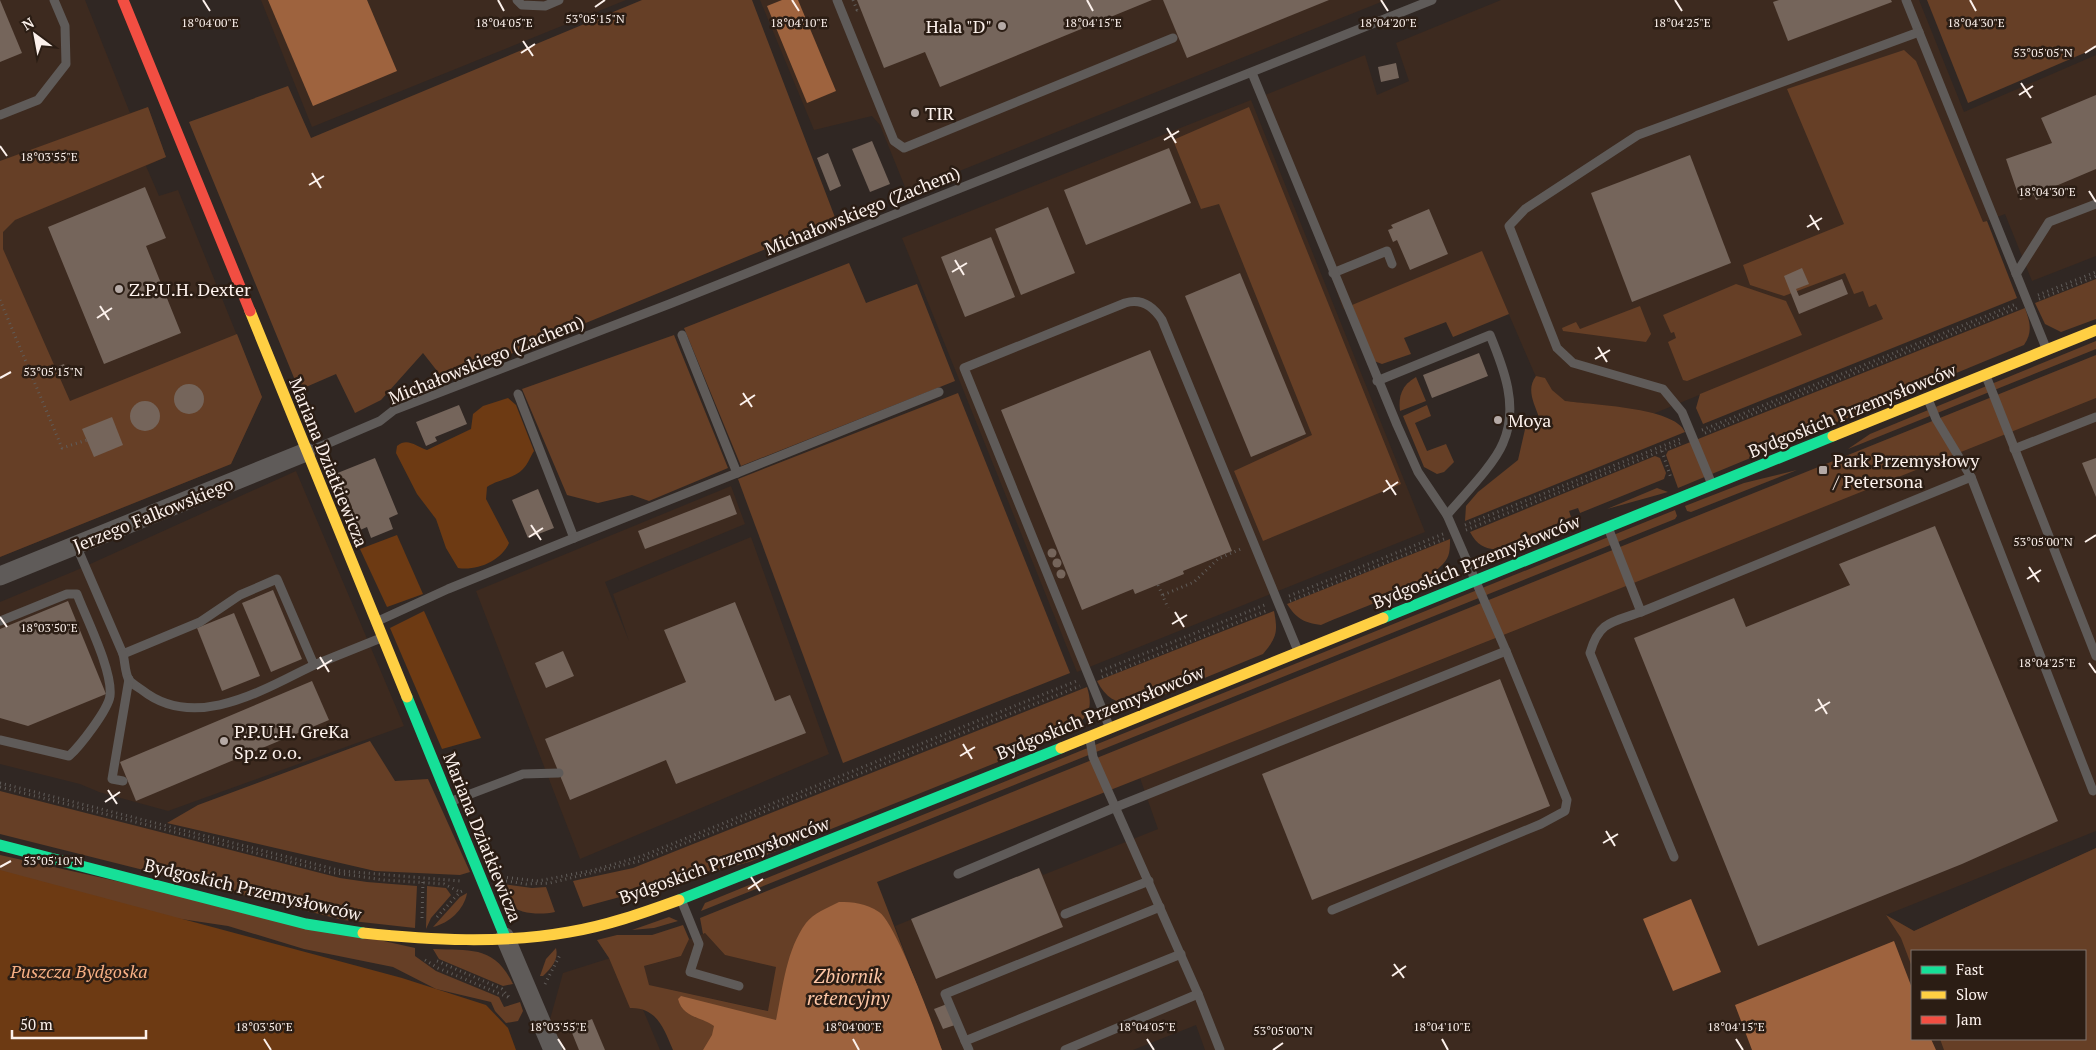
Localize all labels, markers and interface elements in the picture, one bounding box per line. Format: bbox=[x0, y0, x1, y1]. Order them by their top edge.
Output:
north arrow bbox=[10, 10, 60, 60]
text: 53°05'15"N bbox=[565, 11, 625, 26]
text: N bbox=[18, 12, 38, 34]
place label: Hala "D" bbox=[926, 14, 992, 38]
text: 18°04'00"E bbox=[181, 15, 239, 30]
text: 18°04'05"E bbox=[475, 15, 533, 30]
text: 18°04'10"E bbox=[770, 15, 828, 30]
text: 18°04'15"E bbox=[1064, 15, 1122, 30]
text: 18°04'20"E bbox=[1359, 15, 1417, 30]
text: 18°04'25"E bbox=[1653, 15, 1711, 30]
text: 18°04'30"E bbox=[1947, 15, 2005, 30]
marker: Hala "D" bbox=[996, 20, 1008, 32]
text: 53°05'05"N bbox=[2013, 45, 2073, 60]
place label: TIR bbox=[925, 101, 954, 125]
marker: TIR bbox=[909, 107, 921, 119]
text: 18°03'55"E bbox=[20, 149, 78, 164]
street label: Michałowskiego (Zachem) bbox=[761, 160, 963, 260]
text: 18°04'30"E bbox=[2018, 184, 2076, 199]
place label: Z.P.U.H. Dexter bbox=[129, 277, 251, 301]
marker: Z.P.U.H. Dexter bbox=[113, 283, 125, 295]
street label: Michałowskiego (Zachem) bbox=[385, 309, 587, 409]
street label: Bydgoskich Przemysłowców bbox=[1744, 357, 1960, 463]
text: 53°05'15"N bbox=[23, 364, 83, 379]
street label: Mariana Dziatkiewicza bbox=[284, 374, 374, 550]
place label: Moya bbox=[1508, 408, 1551, 432]
marker: Moya bbox=[1492, 414, 1504, 426]
place label: Park Przemysłowy / Petersona bbox=[1832, 448, 1980, 493]
marker: Park Przemysłowy / Petersona bbox=[1817, 464, 1829, 476]
street label: Jerzego Falkowskiego bbox=[69, 471, 237, 557]
street label: Bydgoskich Przemysłowców bbox=[1368, 508, 1584, 614]
text: 53°05'00"N bbox=[2013, 534, 2073, 549]
text: 18°03'50"E bbox=[20, 620, 78, 635]
text: 18°04'25"E bbox=[2018, 655, 2076, 670]
street label: Bydgoskich Przemysłowców bbox=[992, 659, 1208, 765]
place label: P.P.U.H. GreKa Sp.z o.o. bbox=[234, 719, 349, 764]
marker: P.P.U.H. GreKa Sp.z o.o. bbox=[218, 735, 230, 747]
street label: Mariana Dziatkiewicza bbox=[438, 749, 528, 925]
street label: Bydgoskich Przemysłowców bbox=[615, 810, 833, 909]
street label: Bydgoskich Przemysłowców bbox=[142, 852, 365, 926]
text: 53°05'10"N bbox=[23, 853, 83, 868]
legend bbox=[1911, 950, 2086, 1040]
park label: Puszcza Bydgoska bbox=[9, 959, 148, 983]
text: Fast bbox=[1956, 959, 1984, 979]
water label: Zbiornik retencyjny bbox=[807, 963, 891, 1010]
text: Slow bbox=[1956, 984, 1989, 1004]
scale bar bbox=[12, 1008, 146, 1040]
text: Jam bbox=[1956, 1009, 1982, 1029]
text: 50 m bbox=[20, 1014, 53, 1034]
text: 18°03'50"E bbox=[235, 1019, 293, 1034]
text: 18°03'55"E bbox=[529, 1019, 587, 1034]
text: 18°04'00"E bbox=[824, 1019, 882, 1034]
text: 18°04'05"E bbox=[1118, 1019, 1176, 1034]
text: 18°04'10"E bbox=[1413, 1019, 1471, 1034]
text: 18°04'15"E bbox=[1707, 1019, 1765, 1034]
text: 53°05'00"N bbox=[1253, 1023, 1313, 1038]

